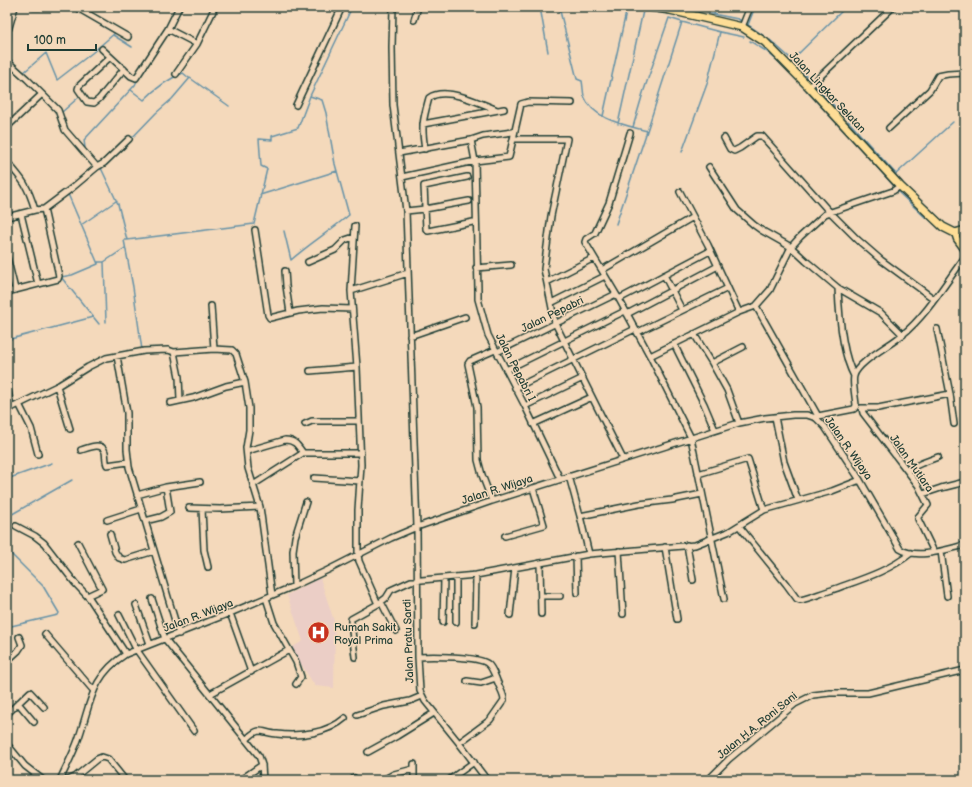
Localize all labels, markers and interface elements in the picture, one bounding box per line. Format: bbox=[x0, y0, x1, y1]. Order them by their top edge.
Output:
scale bar bbox=[28, 26, 96, 52]
text: 100 m bbox=[34, 33, 66, 48]
street label: Jalan Lingkar Selatan bbox=[787, 49, 869, 136]
street label: Jalan Pepabri bbox=[519, 294, 586, 335]
street label: Jalan Pepabri I bbox=[493, 331, 538, 404]
street label: Jalan R. Wijaya bbox=[822, 414, 875, 482]
street label: Jalan Mutiara bbox=[887, 432, 936, 495]
street label: Jalan R. Wijaya bbox=[460, 472, 534, 507]
street label: Jalan R. Wijaya bbox=[161, 596, 235, 635]
street label: Jalan Pratu Sardi bbox=[401, 599, 416, 683]
hospital icon: Rumah Sakit Royal Prima bbox=[305, 620, 331, 646]
place label: Rumah Sakit Royal Prima bbox=[334, 621, 397, 647]
street label: Jalan H.A. Roni Sani bbox=[715, 689, 800, 762]

